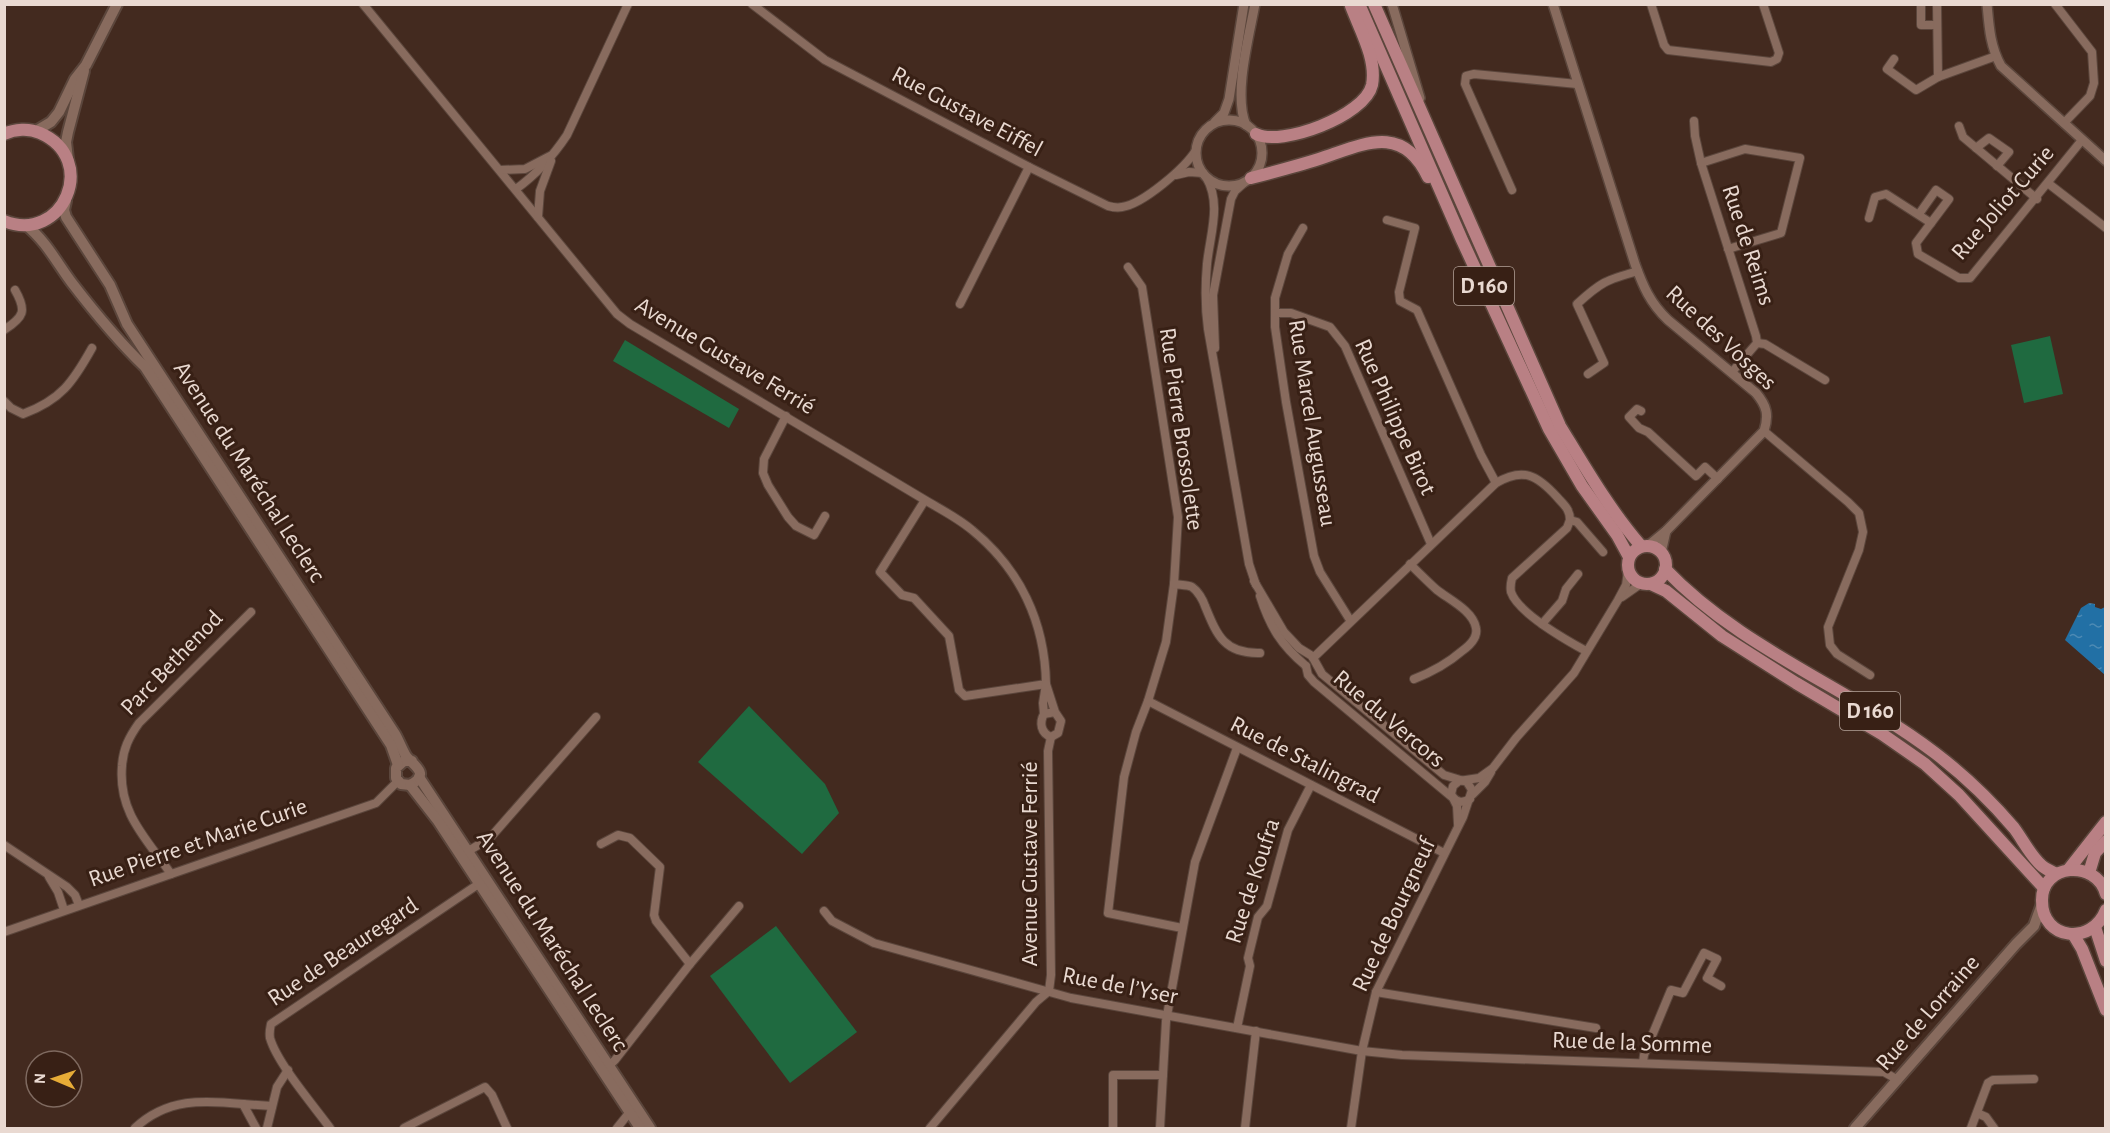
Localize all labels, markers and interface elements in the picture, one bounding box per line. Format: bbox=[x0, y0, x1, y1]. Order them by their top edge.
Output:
street label: Rue Gustave Eiffel bbox=[888, 62, 1046, 162]
street label: Rue Joliot Curie bbox=[1947, 141, 2059, 265]
street label: Rue de Reims bbox=[1717, 182, 1779, 308]
road number: D 160 bbox=[1454, 267, 1514, 305]
street label: Rue des Vosges bbox=[1661, 281, 1781, 395]
street label: Avenue Gustave Ferrié bbox=[631, 293, 819, 419]
street label: Rue Marcel Augusseau bbox=[1284, 318, 1340, 528]
street label: Rue Pierre Brossolette bbox=[1155, 326, 1207, 532]
street label: Rue Philippe Birot bbox=[1350, 335, 1440, 499]
street label: Avenue du Maréchal Leclerc bbox=[169, 357, 329, 587]
street label: Parc Bethenod bbox=[116, 606, 228, 720]
street label: Rue du Vercors bbox=[1329, 666, 1449, 772]
road number: D 160 bbox=[1840, 692, 1900, 730]
street label: Rue de Stalingrad bbox=[1226, 712, 1384, 808]
street label: Avenue Gustave Ferrié bbox=[1018, 761, 1042, 967]
street label: Rue Pierre et Marie Curie bbox=[86, 794, 310, 892]
street label: Rue de Koufra bbox=[1222, 816, 1284, 946]
street label: Avenue du Maréchal Leclerc bbox=[472, 826, 632, 1056]
street label: Rue de Bourgneuf bbox=[1348, 833, 1441, 995]
street label: Rue de Beauregard bbox=[264, 893, 422, 1011]
street label: Rue de Lorraine bbox=[1872, 951, 1984, 1075]
street label: Rue de l’Yser bbox=[1060, 963, 1180, 1009]
street label: Rue de la Somme bbox=[1552, 1028, 1712, 1058]
north arrow bbox=[24, 1049, 84, 1109]
text: N bbox=[32, 1073, 48, 1084]

